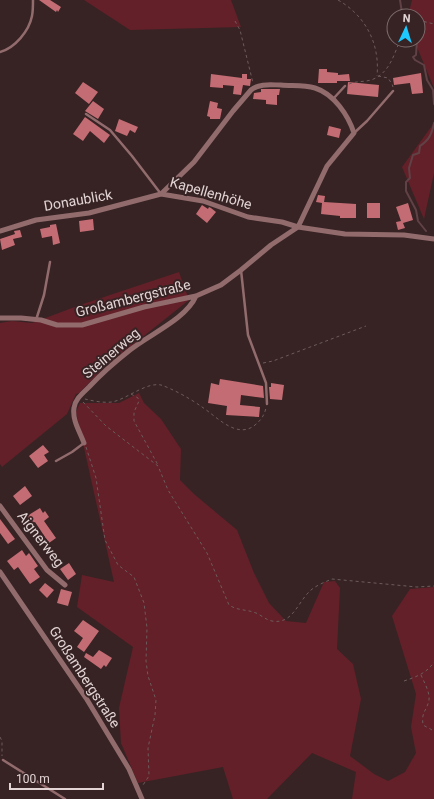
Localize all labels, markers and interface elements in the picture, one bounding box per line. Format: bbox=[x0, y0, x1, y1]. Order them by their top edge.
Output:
north arrow bbox=[386, 8, 426, 48]
text: N bbox=[402, 12, 411, 25]
street label: Kapellenhöhe bbox=[168, 174, 254, 212]
street label: Donaublick bbox=[42, 186, 114, 214]
street label: Großambergstraße bbox=[74, 276, 192, 320]
street label: Steinerweg bbox=[79, 325, 143, 381]
street label: Aignerweg bbox=[14, 508, 68, 570]
street label: Großambergstraße bbox=[46, 623, 124, 731]
scale bar bbox=[10, 765, 103, 791]
text: 100 m bbox=[16, 772, 50, 786]

